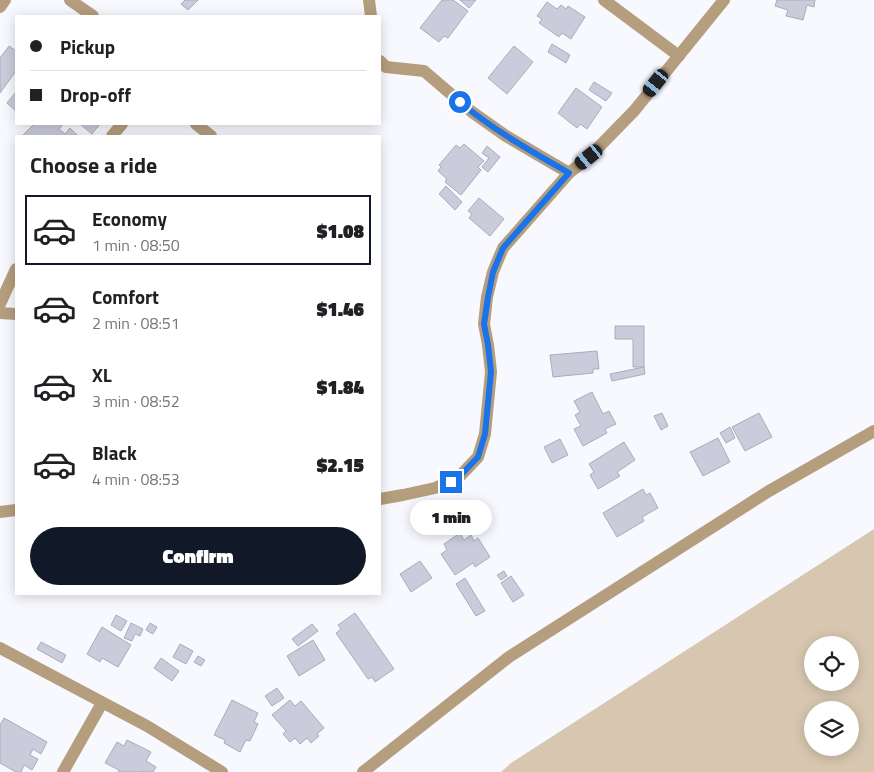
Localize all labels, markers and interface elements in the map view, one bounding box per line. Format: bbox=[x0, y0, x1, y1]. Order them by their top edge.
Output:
text: Pickup bbox=[60, 32, 115, 61]
car bbox=[640, 67, 671, 99]
text: Drop-off bbox=[60, 80, 131, 109]
route start bbox=[449, 91, 471, 113]
car bbox=[572, 142, 605, 172]
text: Choose a ride bbox=[30, 148, 157, 182]
text: Economy bbox=[92, 204, 167, 233]
icon: car bbox=[32, 208, 77, 253]
text: $1.08 bbox=[317, 216, 364, 245]
text: 1 min · 08:50 bbox=[92, 233, 180, 257]
text: Comfort bbox=[92, 282, 159, 311]
icon: car bbox=[32, 286, 77, 331]
text: $1.46 bbox=[317, 294, 364, 323]
text: 2 min · 08:51 bbox=[92, 311, 180, 335]
text: XL bbox=[92, 360, 112, 389]
icon: car bbox=[32, 364, 77, 409]
text: $1.84 bbox=[317, 372, 364, 401]
text: 3 min · 08:52 bbox=[92, 389, 180, 413]
text: Black bbox=[92, 438, 137, 467]
icon: car bbox=[32, 442, 77, 487]
text: $2.15 bbox=[317, 450, 364, 479]
text: 4 min · 08:53 bbox=[92, 467, 180, 491]
route end bbox=[440, 471, 462, 493]
callout: 1 min bbox=[410, 500, 492, 534]
text: 1 min bbox=[431, 505, 471, 529]
button: Confirm bbox=[30, 527, 366, 585]
map controls bbox=[804, 636, 859, 756]
button: locate bbox=[804, 636, 859, 691]
button: layers bbox=[804, 701, 859, 756]

